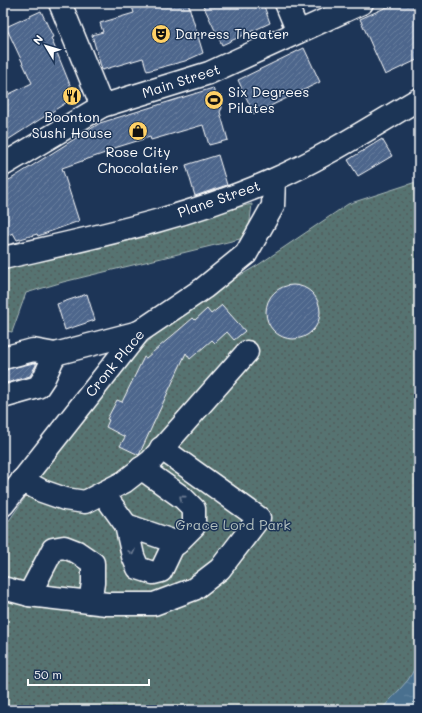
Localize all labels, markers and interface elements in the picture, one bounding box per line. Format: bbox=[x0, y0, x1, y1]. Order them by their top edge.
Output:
theatre icon: Darress Theater bbox=[150, 23, 172, 45]
place label: Darress Theater bbox=[175, 24, 289, 43]
north arrow bbox=[26, 26, 66, 66]
text: N bbox=[29, 32, 46, 47]
street label: Main Street bbox=[139, 59, 222, 102]
place label: Six Degrees Pilates bbox=[228, 82, 309, 117]
restaurant icon: Boonton Sushi House bbox=[61, 85, 83, 107]
sports icon: Six Degrees Pilates bbox=[203, 89, 225, 111]
place label: Boonton Sushi House bbox=[32, 107, 112, 142]
shop icon: Rose City Chocolatier bbox=[127, 120, 149, 142]
place label: Rose City Chocolatier bbox=[97, 142, 179, 177]
street label: Plane Street bbox=[175, 176, 263, 222]
street label: Cronk Place bbox=[81, 325, 148, 400]
one-way arrow bbox=[180, 496, 187, 503]
park label: Grace Lord Park bbox=[175, 515, 291, 534]
one-way arrow bbox=[128, 548, 136, 555]
scale bar bbox=[28, 661, 149, 687]
text: 50 m bbox=[34, 666, 62, 682]

